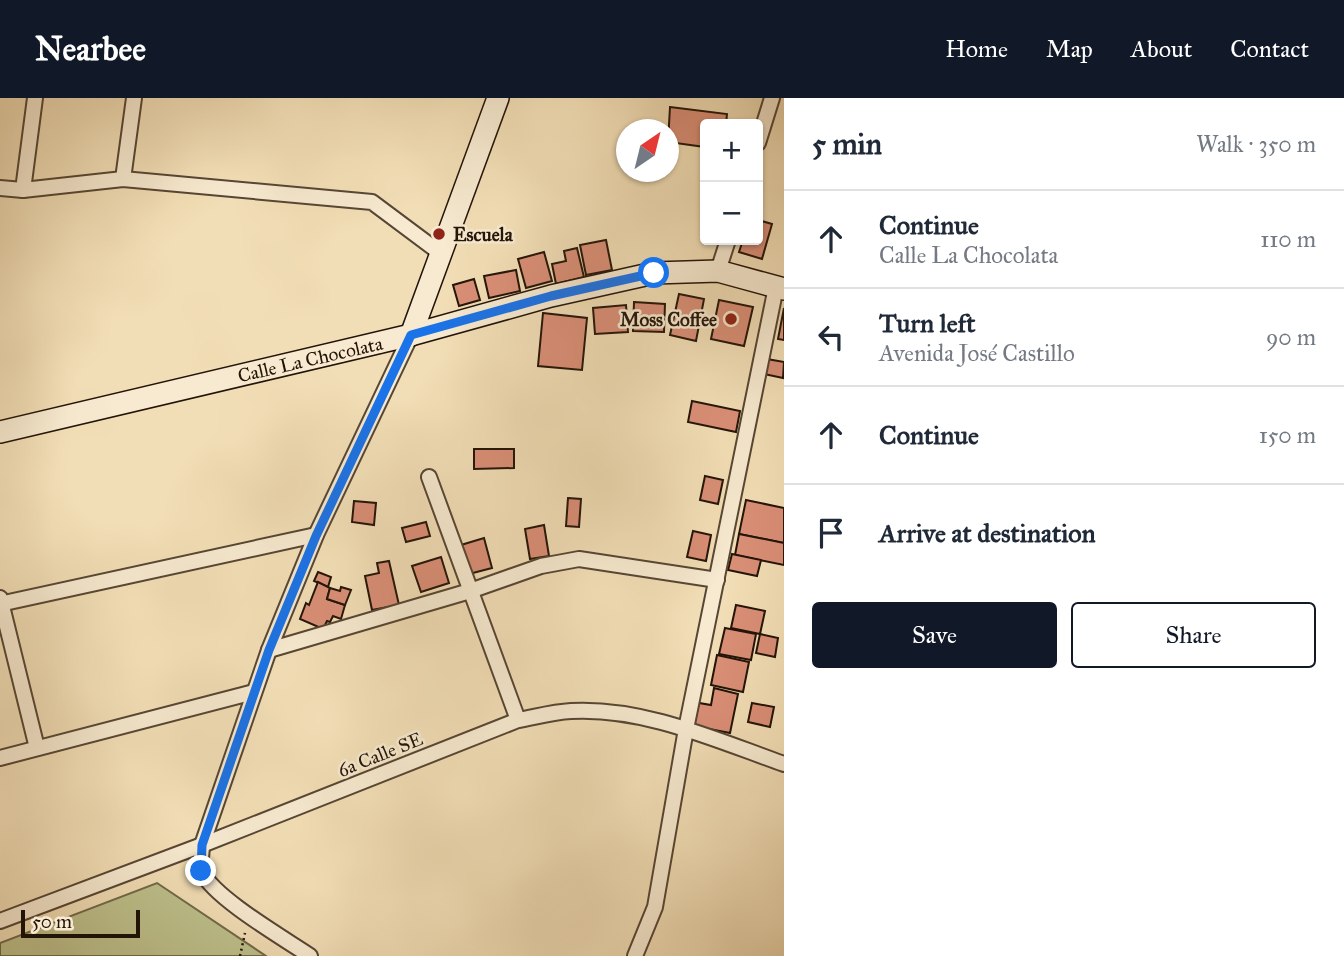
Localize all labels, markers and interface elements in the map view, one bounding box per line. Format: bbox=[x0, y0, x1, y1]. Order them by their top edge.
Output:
text: Nearbee bbox=[35, 29, 146, 69]
text: Home bbox=[945, 34, 1008, 64]
text: Map bbox=[1046, 34, 1093, 64]
text: About bbox=[1131, 34, 1192, 64]
text: Contact bbox=[1230, 34, 1309, 64]
north arrow bbox=[616, 119, 679, 182]
map controls bbox=[700, 119, 763, 245]
button: + bbox=[700, 119, 763, 182]
text: 5 min bbox=[812, 126, 882, 162]
text: Walk · 350 m bbox=[1196, 130, 1316, 158]
button: − bbox=[700, 182, 763, 245]
text: Continue bbox=[879, 209, 979, 241]
icon: ahead bbox=[812, 220, 850, 258]
place label: Escuela bbox=[453, 223, 514, 246]
text: 110 m bbox=[1260, 225, 1316, 253]
marker: Escuela bbox=[431, 226, 447, 242]
text: Calle La Chocolata bbox=[879, 241, 1058, 269]
route start bbox=[638, 257, 669, 288]
text: Turn left bbox=[879, 307, 975, 339]
place label: Moss Coffee bbox=[620, 308, 717, 331]
marker: Moss Coffee bbox=[723, 311, 739, 327]
icon: left bbox=[812, 318, 850, 356]
text: 90 m bbox=[1266, 323, 1316, 351]
street label: Calle La Chocolata bbox=[235, 331, 386, 387]
text: Avenida José Castillo bbox=[879, 339, 1075, 367]
icon: ahead bbox=[812, 416, 850, 454]
text: Continue bbox=[879, 419, 979, 451]
text: 150 m bbox=[1259, 421, 1316, 449]
icon: arrive bbox=[812, 514, 850, 552]
text: Arrive at destination bbox=[879, 517, 1096, 549]
button: Save bbox=[812, 602, 1057, 668]
button: Share bbox=[1071, 602, 1316, 668]
street label: 6a Calle SE bbox=[334, 727, 426, 782]
route end bbox=[185, 855, 216, 886]
scale bar bbox=[21, 907, 140, 939]
text: 50 m bbox=[32, 910, 72, 933]

